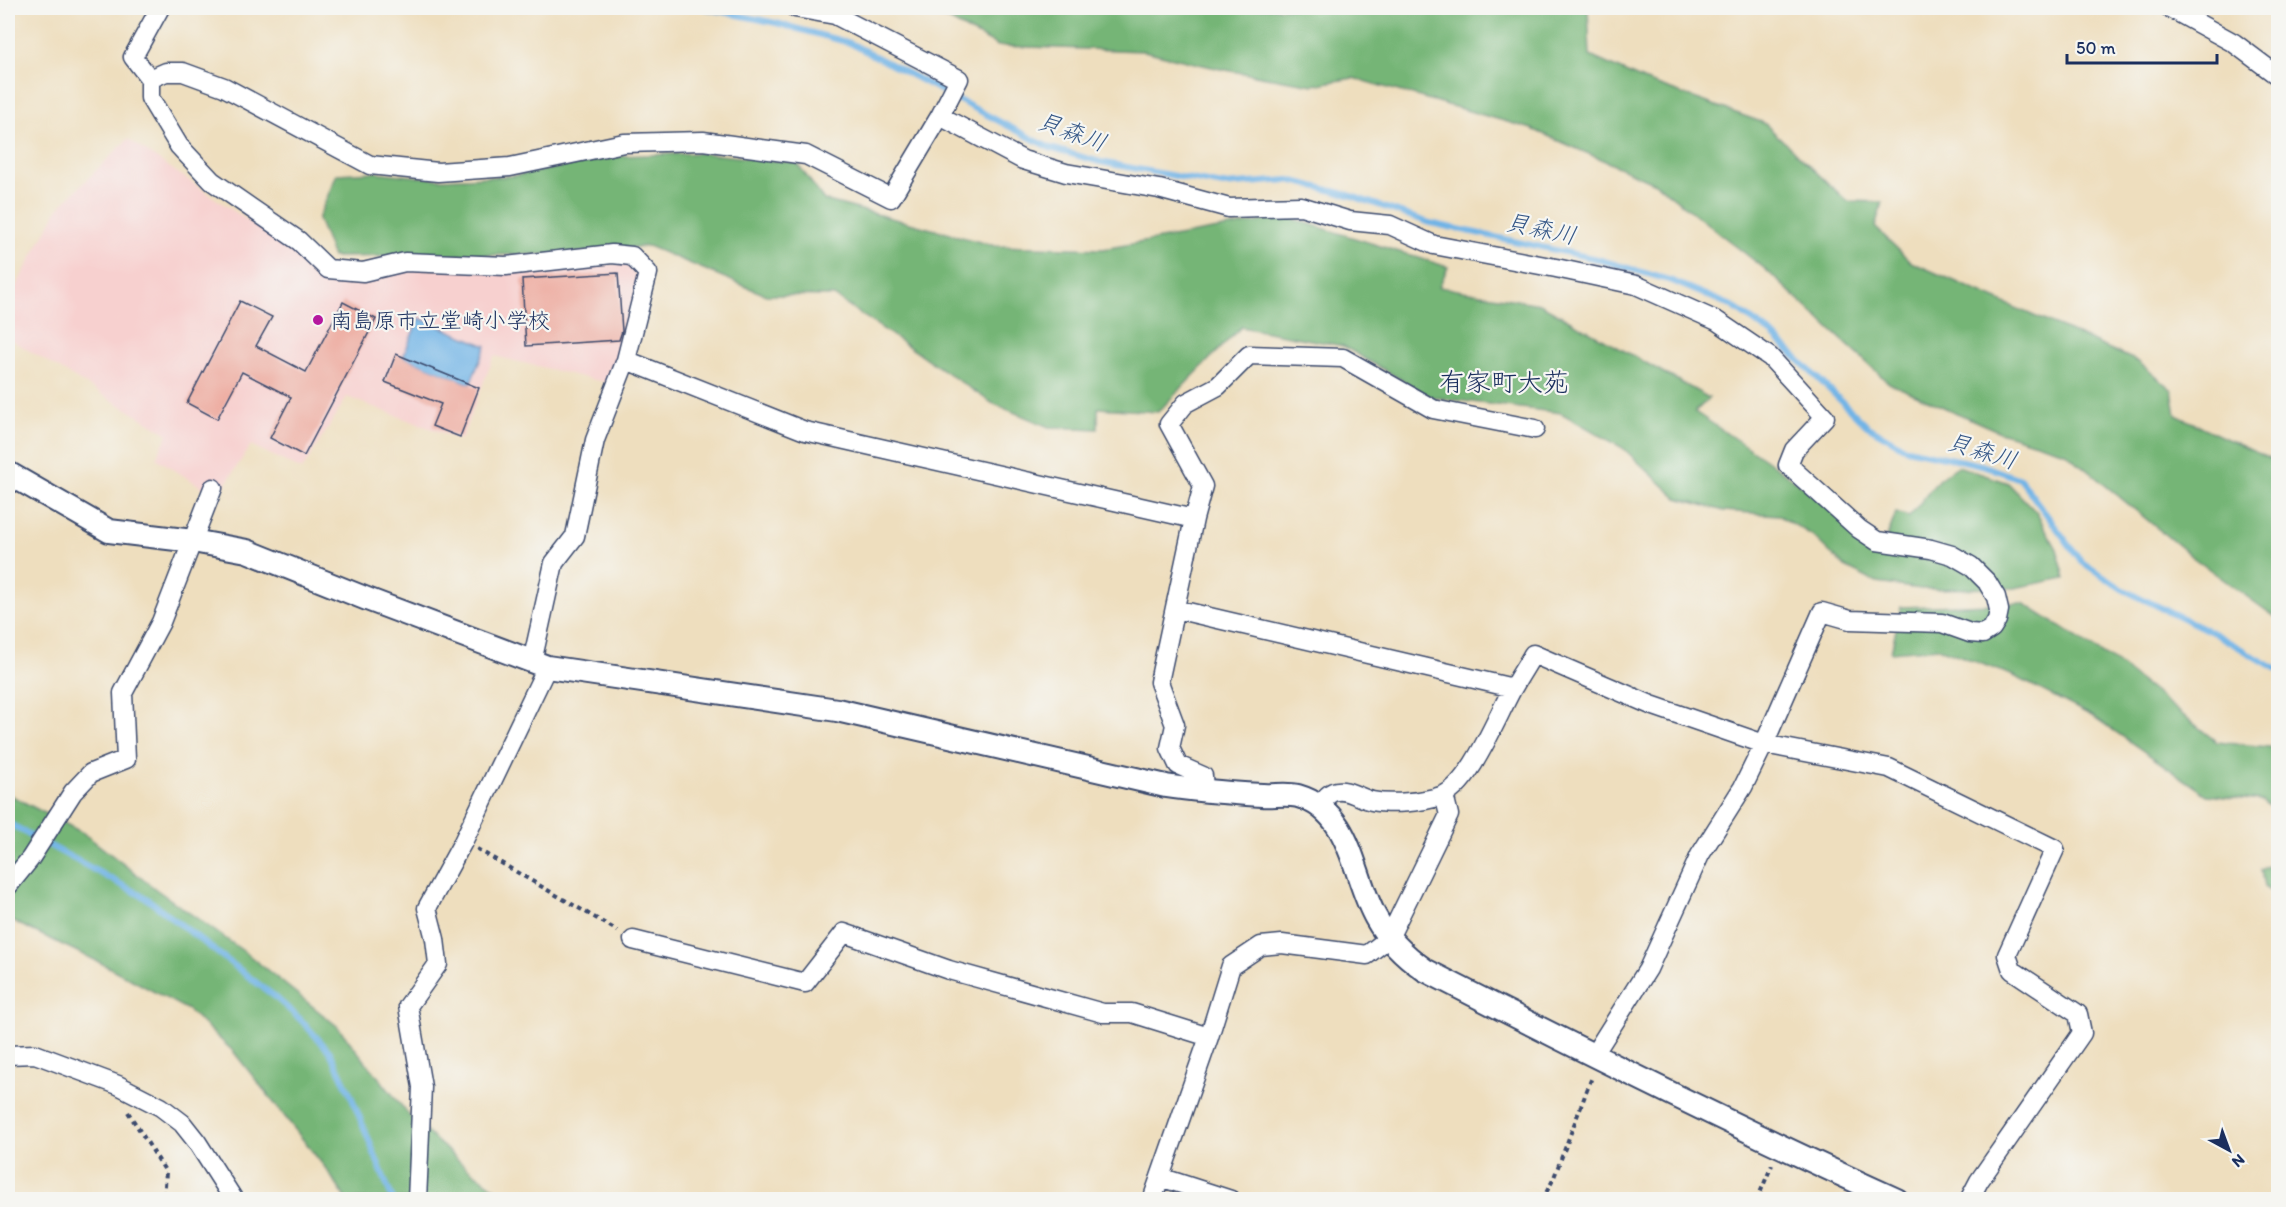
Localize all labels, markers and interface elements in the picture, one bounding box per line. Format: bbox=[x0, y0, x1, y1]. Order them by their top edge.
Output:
scale bar bbox=[2067, 27, 2217, 65]
text: 50 m bbox=[2076, 37, 2116, 59]
water label: 貝森川 bbox=[1033, 106, 1111, 157]
water label: 貝森川 bbox=[1503, 207, 1579, 250]
place label: 南島原市立堂崎小学校 bbox=[330, 307, 550, 334]
marker: 南島原市立堂崎小学校 bbox=[311, 313, 325, 327]
district label: 有家町大苑 bbox=[1439, 366, 1569, 398]
water label: 貝森川 bbox=[1943, 426, 2021, 475]
north arrow bbox=[2199, 1120, 2259, 1180]
text: N bbox=[2228, 1150, 2249, 1172]

